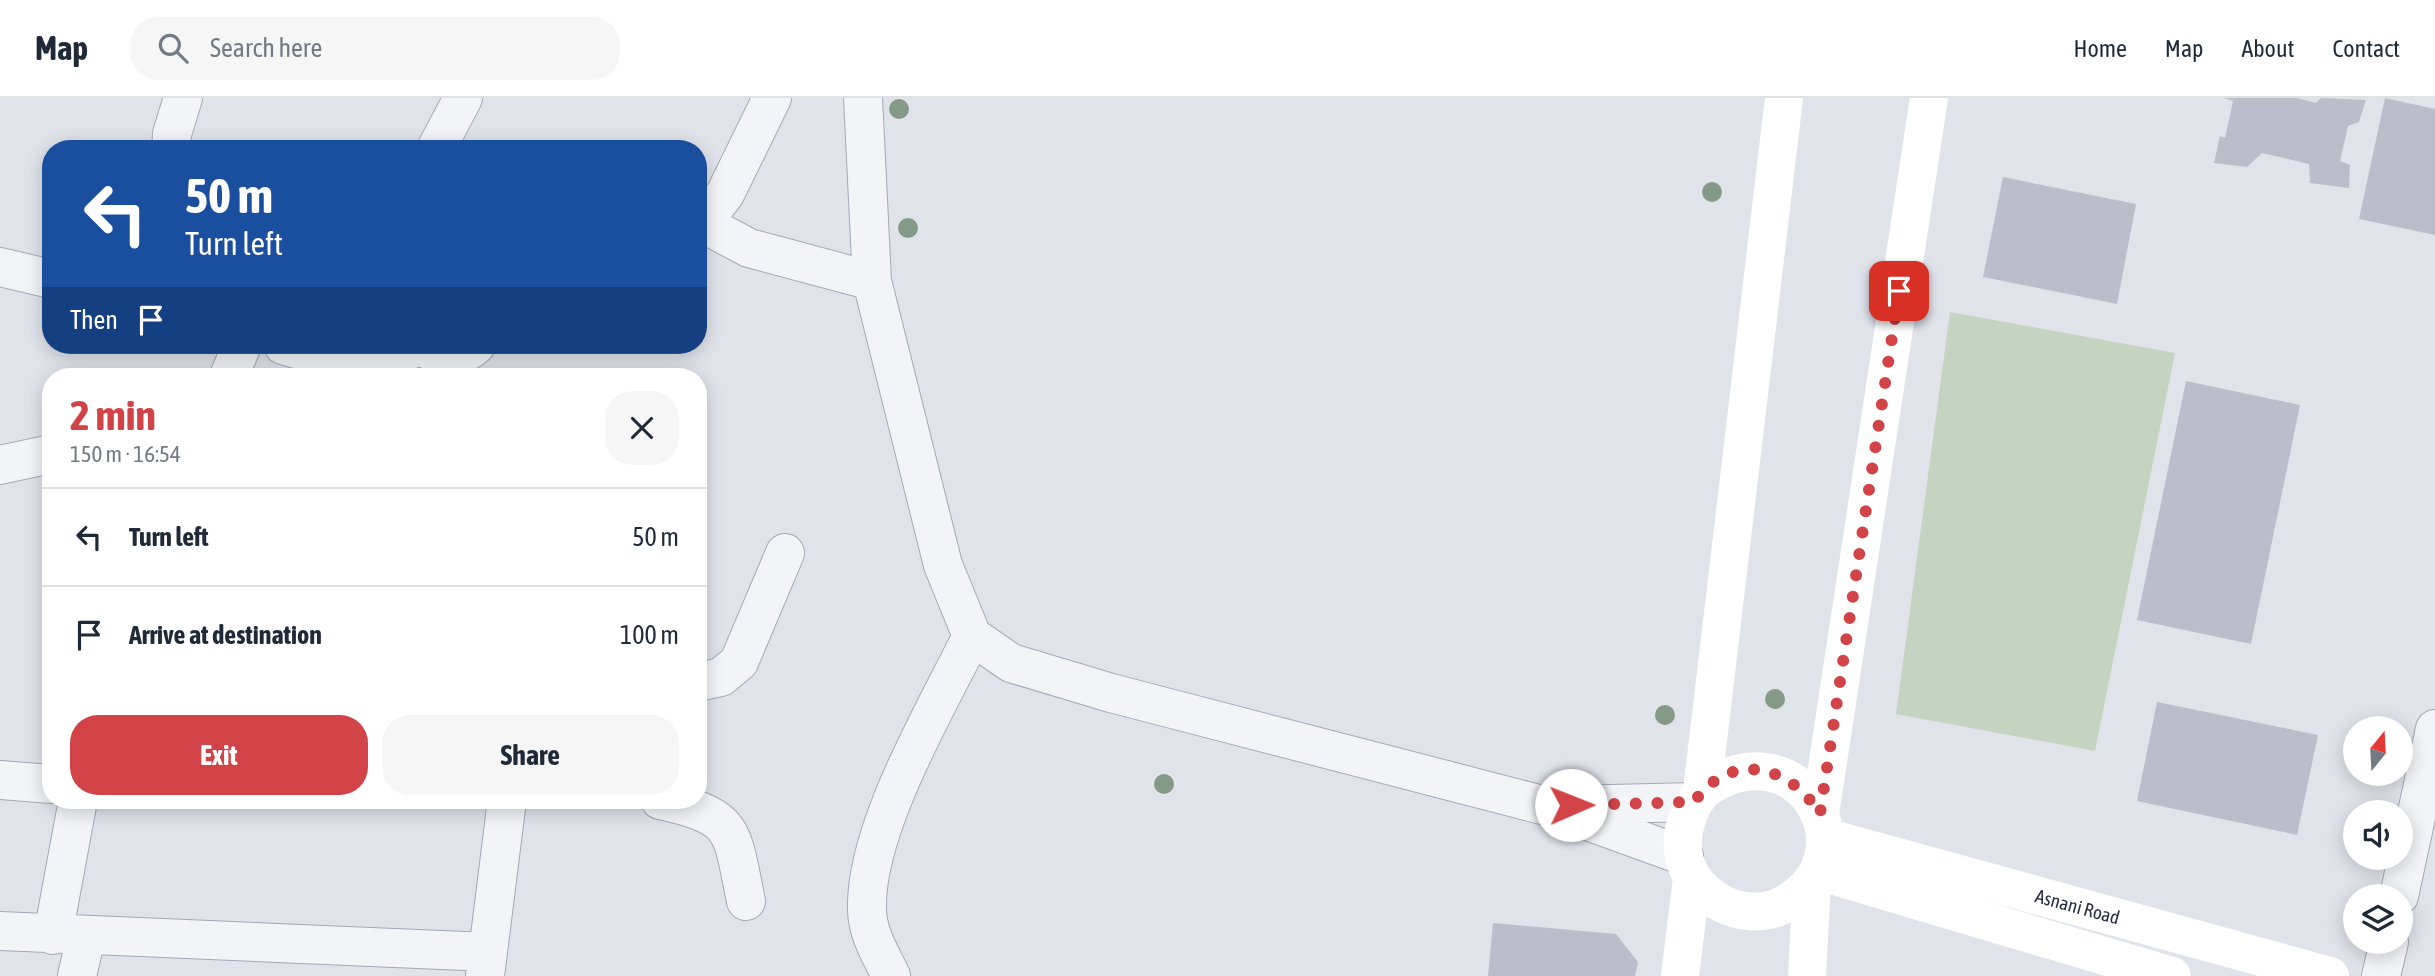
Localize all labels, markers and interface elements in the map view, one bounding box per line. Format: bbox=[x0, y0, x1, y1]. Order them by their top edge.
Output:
search box bbox=[130, 17, 620, 80]
text: Map bbox=[35, 29, 88, 67]
icon: search bbox=[154, 29, 192, 67]
text: Search here bbox=[210, 33, 322, 63]
text: Home bbox=[2073, 35, 2127, 62]
text: Map bbox=[2165, 35, 2203, 62]
text: About bbox=[2241, 35, 2294, 62]
text: Contact bbox=[2332, 35, 2400, 62]
text: 50 m bbox=[185, 167, 273, 223]
icon: left bbox=[70, 168, 161, 259]
text: Turn left bbox=[185, 225, 283, 262]
pin bbox=[1869, 261, 1929, 321]
icon: arrive bbox=[1880, 272, 1918, 310]
icon: arrive bbox=[132, 301, 170, 339]
text: Then bbox=[70, 305, 118, 335]
text: 2 min bbox=[70, 391, 156, 439]
button: close bbox=[605, 391, 679, 465]
text: 150 m · 16:54 bbox=[70, 441, 181, 467]
icon: left bbox=[70, 518, 108, 556]
text: Turn left bbox=[129, 522, 209, 552]
text: 50 m bbox=[632, 522, 679, 552]
icon: arrive bbox=[70, 616, 108, 654]
text: Arrive at destination bbox=[129, 620, 322, 650]
text: 100 m bbox=[620, 620, 679, 650]
button: Exit bbox=[70, 715, 368, 795]
button: Share bbox=[382, 715, 679, 795]
north arrow bbox=[2343, 716, 2413, 786]
map controls bbox=[2343, 716, 2413, 954]
position arrow bbox=[1534, 768, 1608, 842]
button: sound bbox=[2343, 800, 2413, 870]
street label: Asnani Road bbox=[2033, 884, 2122, 929]
button: layers bbox=[2343, 884, 2413, 954]

